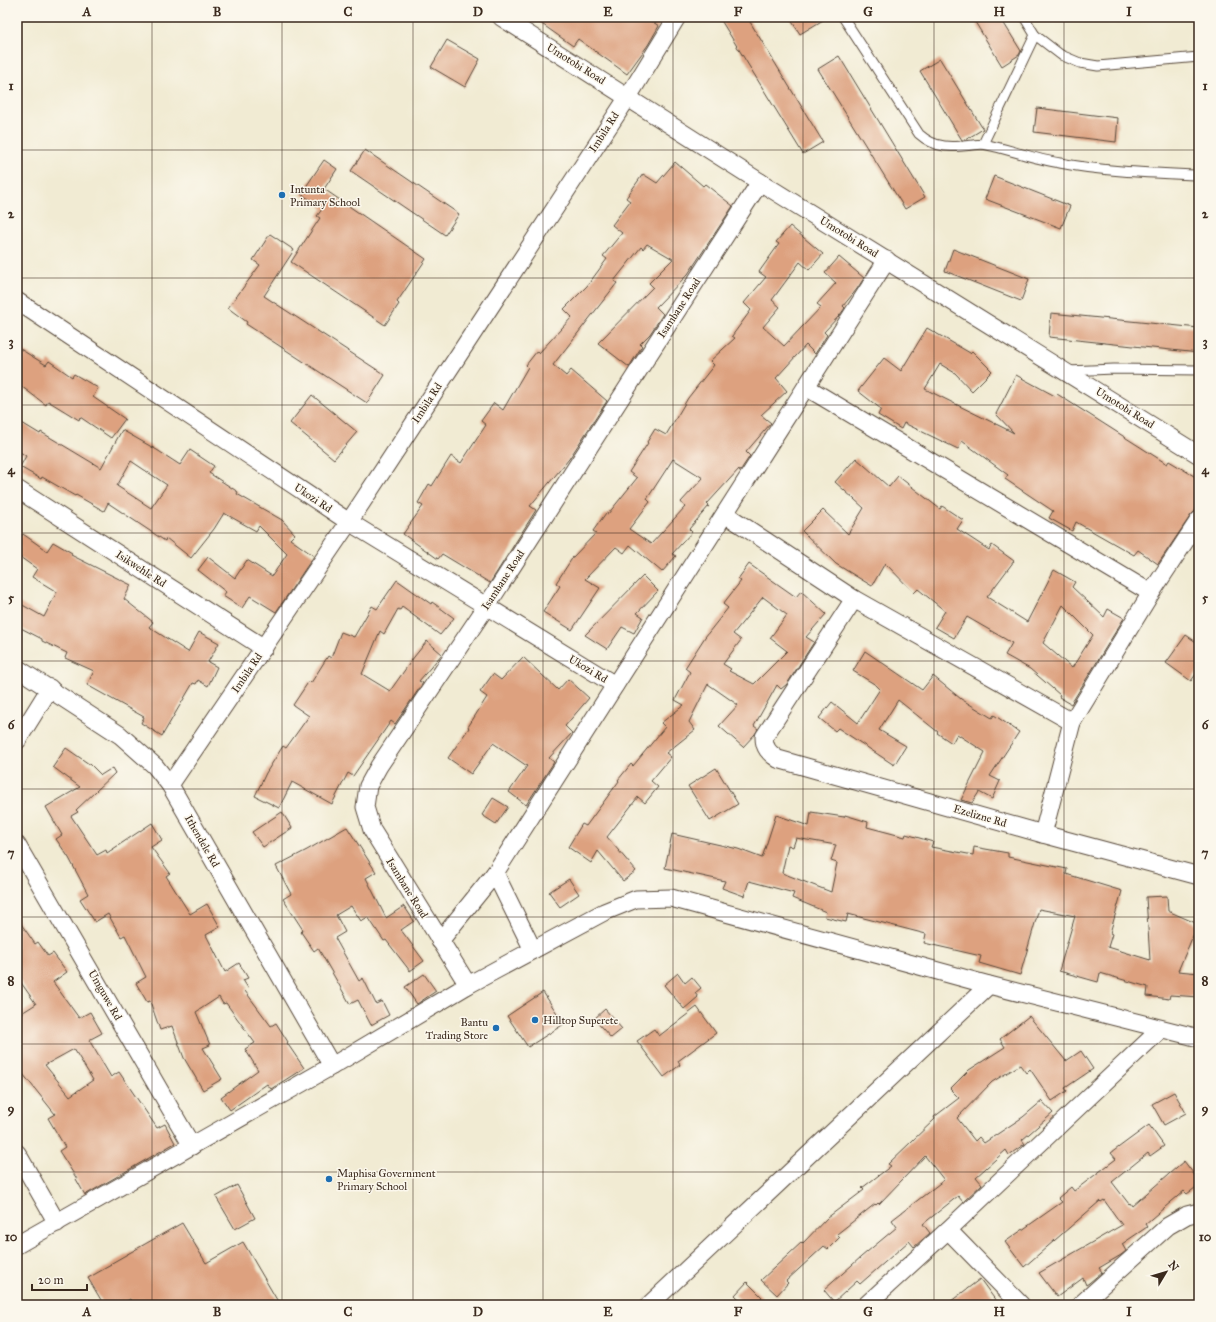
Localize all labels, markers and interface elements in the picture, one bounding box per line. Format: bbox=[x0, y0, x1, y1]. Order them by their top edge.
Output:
text: A bbox=[82, 4, 92, 20]
text: B bbox=[213, 4, 222, 20]
text: C bbox=[344, 4, 353, 20]
text: D bbox=[473, 4, 483, 20]
text: E bbox=[603, 4, 613, 20]
text: F bbox=[734, 4, 743, 20]
text: G bbox=[863, 4, 873, 20]
text: H bbox=[993, 4, 1005, 20]
text: I bbox=[1126, 4, 1132, 20]
street label: Umotobi Road bbox=[544, 41, 608, 87]
text: 1 bbox=[8, 78, 14, 94]
text: 1 bbox=[1202, 78, 1208, 94]
street label: Imbila Rd bbox=[586, 109, 622, 155]
place label: Intunta Primary School bbox=[290, 183, 360, 209]
marker: Intunta Primary School bbox=[277, 190, 287, 200]
text: 2 bbox=[8, 206, 15, 222]
text: 2 bbox=[1202, 206, 1209, 222]
street label: Umotobi Road bbox=[817, 214, 881, 260]
street label: Isambane Road bbox=[655, 275, 703, 340]
text: 3 bbox=[8, 334, 14, 350]
text: 3 bbox=[1202, 334, 1208, 350]
street label: Imbila Rd bbox=[409, 380, 445, 426]
street label: Umotobi Road bbox=[1093, 385, 1157, 431]
text: 4 bbox=[7, 462, 15, 478]
text: 4 bbox=[1201, 462, 1209, 478]
street label: Ukozi Rd bbox=[292, 481, 335, 516]
street label: Isambane Road bbox=[479, 547, 527, 612]
street label: Isikwehle Rd bbox=[113, 548, 169, 590]
text: 5 bbox=[8, 590, 15, 606]
text: 5 bbox=[1202, 590, 1209, 606]
street label: Imbila Rd bbox=[229, 650, 265, 695]
street label: Ukozi Rd bbox=[566, 652, 610, 686]
text: 6 bbox=[8, 717, 16, 733]
text: 6 bbox=[1202, 717, 1210, 733]
street label: Ezelizne Rd bbox=[952, 802, 1009, 830]
street label: Ithendele Rd bbox=[182, 813, 222, 870]
text: 7 bbox=[8, 845, 15, 861]
text: 7 bbox=[1202, 845, 1209, 861]
street label: Isambane Road bbox=[383, 855, 431, 921]
street label: Umguwe Rd bbox=[85, 968, 125, 1023]
text: 8 bbox=[8, 973, 15, 989]
text: 8 bbox=[1202, 973, 1209, 989]
place label: Hilltop Superete bbox=[543, 1014, 619, 1027]
marker: Hilltop Superete bbox=[530, 1015, 540, 1025]
place label: Bantu Trading Store bbox=[426, 1016, 488, 1042]
marker: Bantu Trading Store bbox=[491, 1023, 501, 1033]
text: 9 bbox=[8, 1101, 15, 1117]
text: 9 bbox=[1202, 1101, 1209, 1117]
place label: Maphisa Government Primary School bbox=[337, 1167, 436, 1193]
marker: Maphisa Government Primary School bbox=[324, 1174, 334, 1184]
text: 10 bbox=[5, 1229, 18, 1245]
text: 10 bbox=[1199, 1229, 1212, 1245]
north arrow bbox=[1146, 1252, 1186, 1292]
text: N bbox=[1165, 1258, 1182, 1274]
scale bar bbox=[32, 1266, 87, 1292]
text: 20 m bbox=[38, 1273, 64, 1287]
text: A bbox=[82, 1304, 92, 1320]
text: B bbox=[213, 1304, 222, 1320]
text: C bbox=[344, 1304, 353, 1320]
text: D bbox=[473, 1304, 483, 1320]
text: E bbox=[603, 1304, 613, 1320]
text: F bbox=[734, 1304, 743, 1320]
text: G bbox=[863, 1304, 873, 1320]
text: H bbox=[993, 1304, 1005, 1320]
text: I bbox=[1126, 1304, 1132, 1320]

